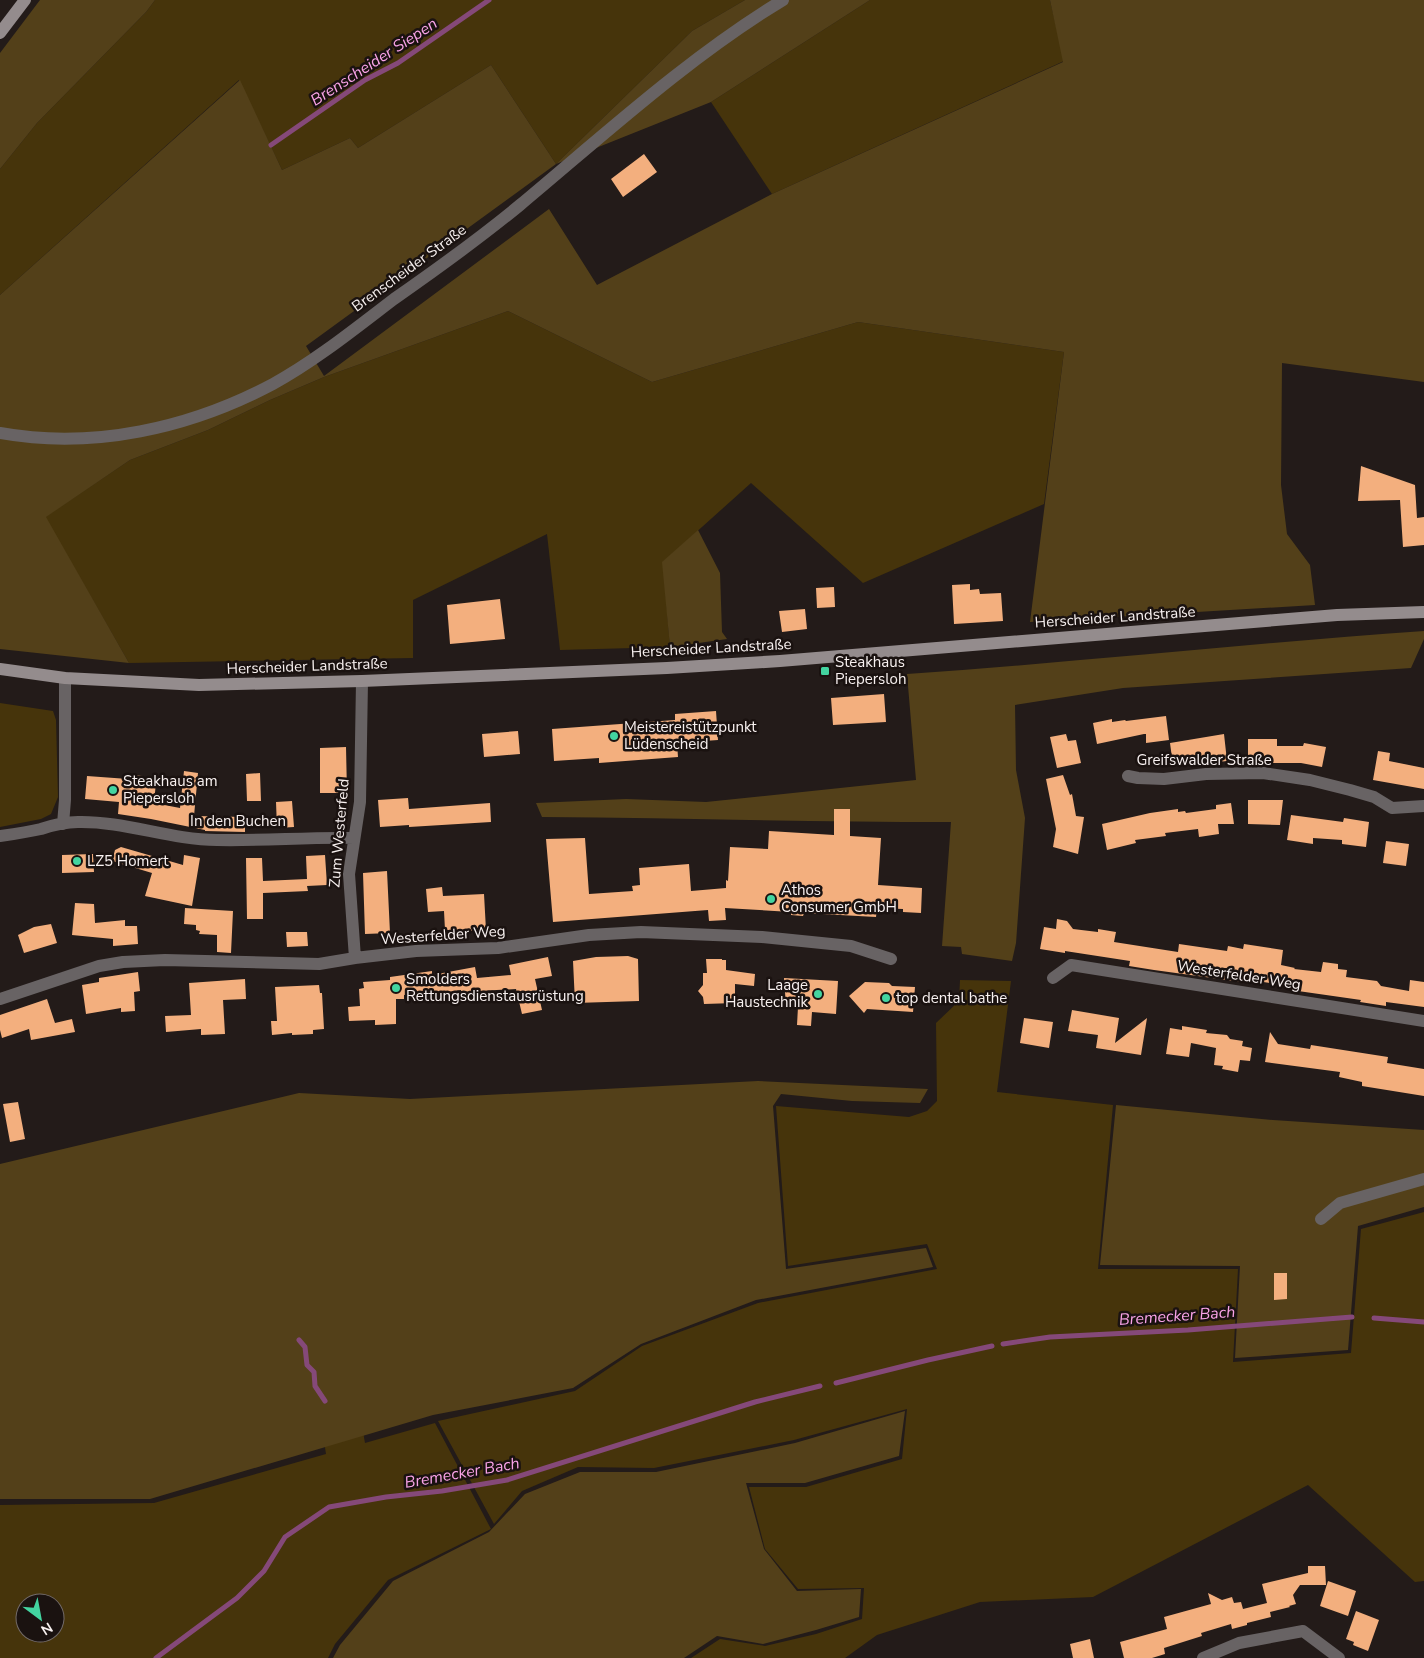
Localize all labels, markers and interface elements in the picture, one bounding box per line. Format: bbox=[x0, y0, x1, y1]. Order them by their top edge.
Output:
water label: Brenscheider Siepen bbox=[306, 13, 442, 111]
street label: Brenscheider Straße bbox=[348, 220, 470, 316]
street label: Herscheider Landstraße bbox=[1034, 601, 1196, 633]
street label: Herscheider Landstraße bbox=[630, 634, 792, 662]
place label: Steakhaus Piepersloh bbox=[835, 652, 906, 689]
street label: Herscheider Landstraße bbox=[226, 653, 388, 679]
marker: Steakhaus Piepersloh bbox=[819, 665, 831, 677]
place label: Meistereistützpunkt Lüdenscheid bbox=[624, 717, 757, 754]
marker: Meistereistützpunkt Lüdenscheid bbox=[608, 730, 620, 742]
street label: Greifswalder Straße bbox=[1136, 750, 1272, 770]
place label: Steakhaus am Piepersloh bbox=[123, 771, 218, 808]
street label: Zum Westerfeld bbox=[324, 778, 354, 888]
marker: Steakhaus am Piepersloh bbox=[107, 784, 119, 796]
street label: In den Buchen bbox=[190, 811, 286, 831]
place label: LZ5 Homert bbox=[87, 851, 169, 871]
marker: LZ5 Homert bbox=[71, 855, 83, 867]
place label: Athos Consumer GmbH bbox=[781, 880, 897, 917]
marker: Athos Consumer GmbH bbox=[765, 893, 777, 905]
street label: Westerfelder Weg bbox=[380, 921, 506, 949]
street label: Westerfelder Weg bbox=[1176, 955, 1302, 995]
place label: Smolders Rettungsdienstausrüstung bbox=[406, 969, 584, 1006]
place label: Laage Haustechnik bbox=[725, 975, 808, 1012]
marker: Smolders Rettungsdienstausrüstung bbox=[390, 982, 402, 994]
marker: Laage Haustechnik bbox=[812, 988, 824, 1000]
place label: top dental bathe bbox=[896, 988, 1007, 1008]
marker: top dental bathe bbox=[880, 992, 892, 1004]
water label: Bremecker Bach bbox=[1118, 1301, 1236, 1331]
water label: Bremecker Bach bbox=[403, 1452, 521, 1494]
north arrow bbox=[15, 1593, 65, 1643]
text: N bbox=[37, 1618, 56, 1639]

